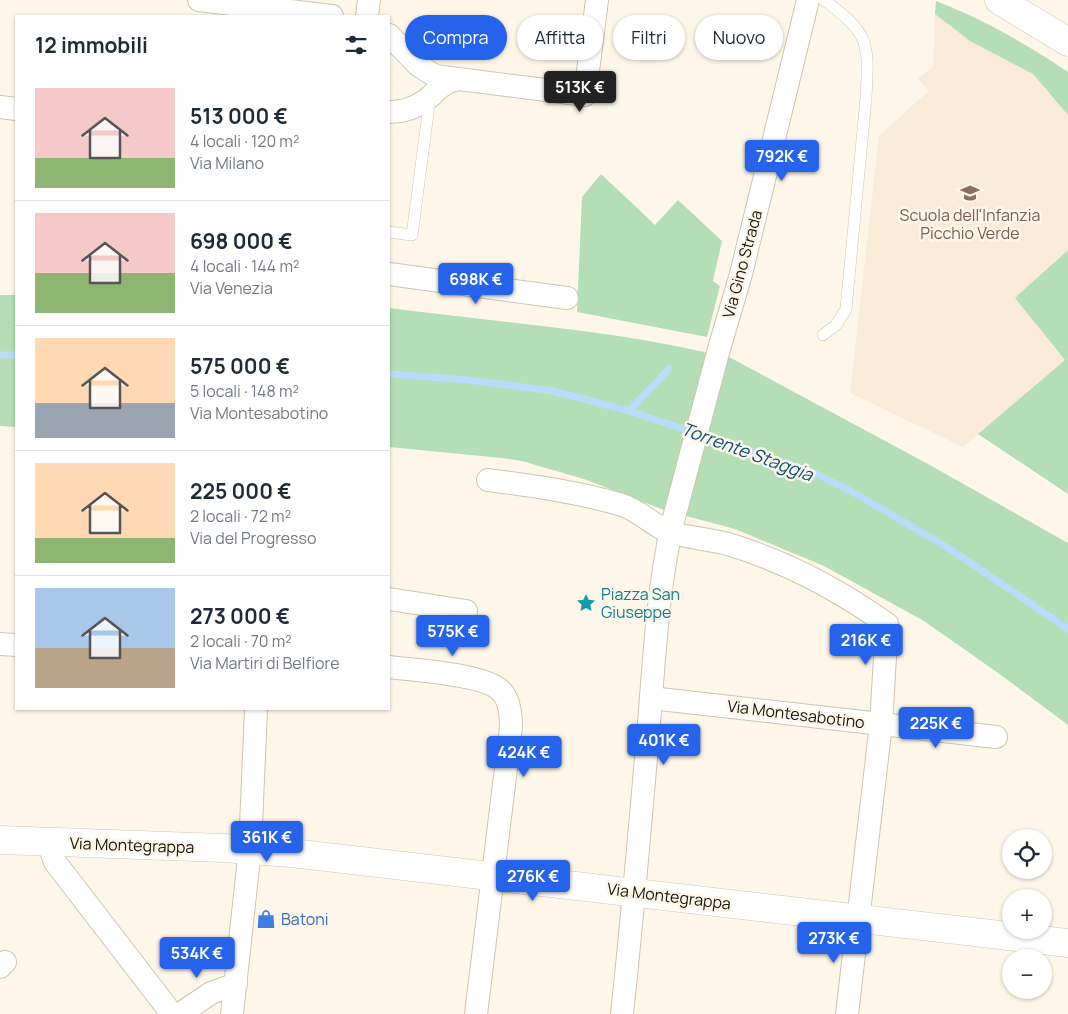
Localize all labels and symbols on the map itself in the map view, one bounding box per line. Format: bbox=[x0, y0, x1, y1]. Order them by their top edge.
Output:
pin: 513K € bbox=[539, 70, 621, 113]
pin: 792K € bbox=[741, 140, 823, 182]
school or university icon: Scuola dell'Infanzia Picchio Verde bbox=[959, 182, 981, 204]
place label: Scuola dell'Infanzia Picchio Verde bbox=[900, 204, 1040, 244]
street label: Via Gino Strada bbox=[717, 207, 767, 321]
pin: 698K € bbox=[435, 262, 517, 305]
water label: Torrente Staggia bbox=[678, 416, 817, 486]
place label: Piazza San Giuseppe bbox=[601, 583, 680, 623]
place icon: Piazza San Giuseppe bbox=[575, 592, 597, 614]
pin: 575K € bbox=[412, 614, 494, 657]
pin: 216K € bbox=[825, 624, 907, 666]
street label: Via Montesabotino bbox=[726, 695, 866, 733]
pin: 225K € bbox=[895, 706, 977, 749]
pin: 401K € bbox=[623, 724, 705, 766]
pin: 424K € bbox=[483, 736, 565, 778]
pin: 361K € bbox=[226, 820, 308, 863]
street label: Via Montegrappa bbox=[69, 832, 195, 858]
pin: 276K € bbox=[492, 860, 574, 902]
street label: Via Montegrappa bbox=[606, 877, 732, 915]
shop icon: Batoni bbox=[255, 908, 277, 930]
place label: Batoni bbox=[281, 908, 329, 930]
pin: 273K € bbox=[793, 922, 875, 964]
pin: 534K € bbox=[156, 936, 238, 979]

